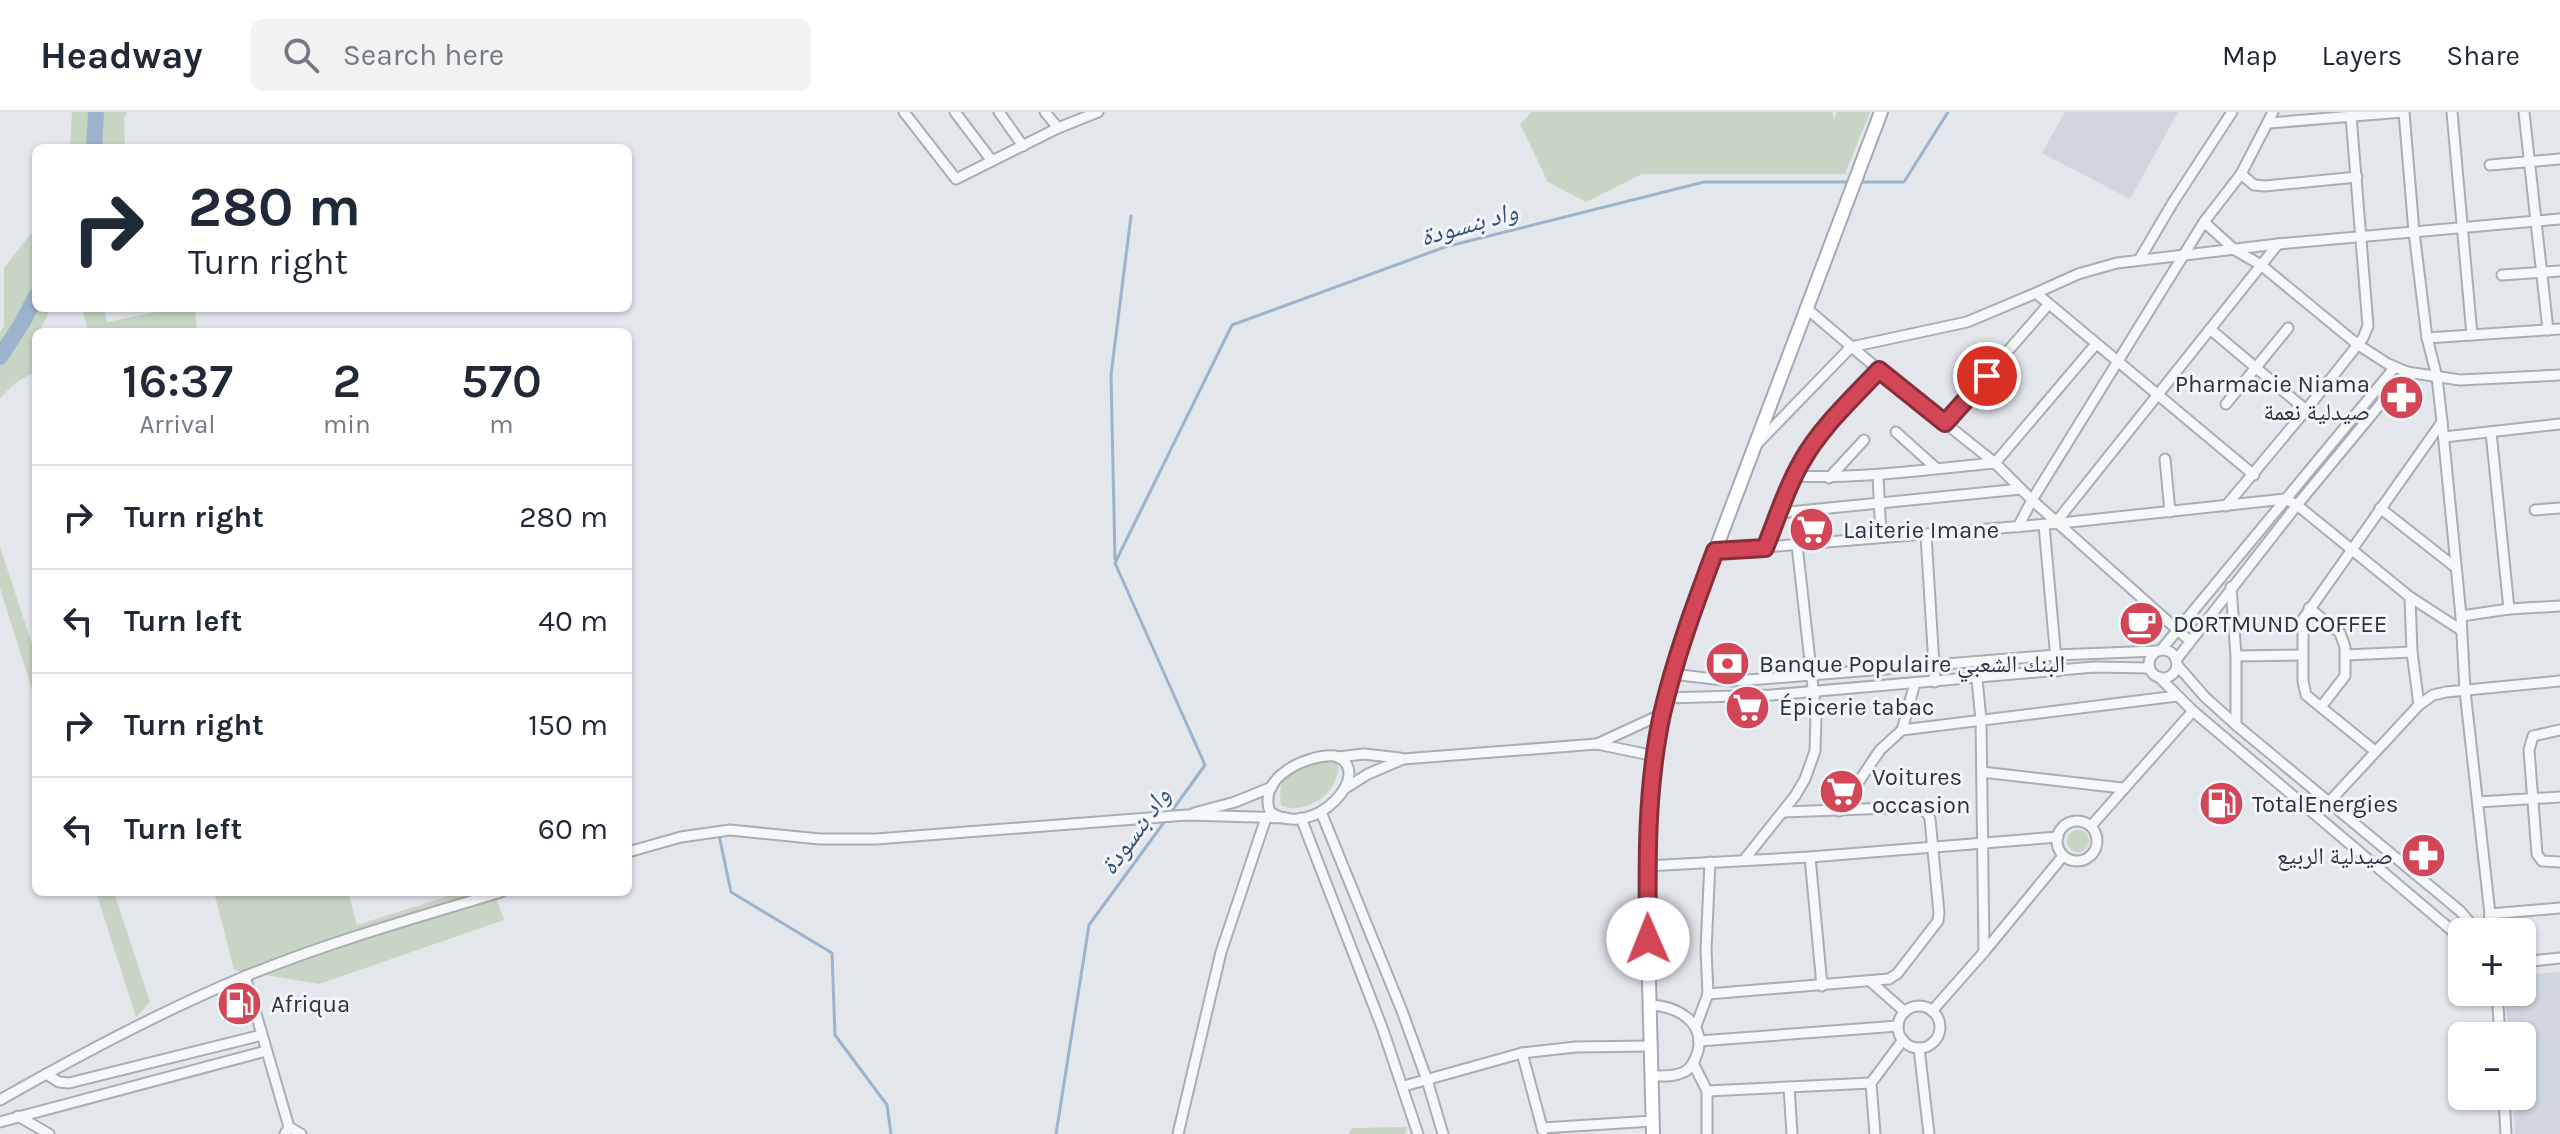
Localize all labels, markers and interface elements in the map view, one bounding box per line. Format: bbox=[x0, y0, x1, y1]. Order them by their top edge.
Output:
search box bbox=[251, 19, 811, 91]
text: Headway bbox=[40, 33, 203, 78]
icon: search bbox=[279, 33, 323, 77]
text: Search here bbox=[343, 37, 504, 73]
text: Map bbox=[2222, 39, 2277, 72]
text: Layers bbox=[2321, 39, 2402, 72]
text: Share bbox=[2446, 39, 2520, 72]
text: 280 m bbox=[188, 174, 361, 239]
icon: right bbox=[56, 176, 160, 280]
water label: واد بنسودة bbox=[1417, 195, 1521, 253]
text: Turn right bbox=[188, 241, 348, 283]
pin bbox=[1953, 342, 2021, 410]
text: 16:37 bbox=[122, 353, 233, 409]
text: 2 bbox=[333, 353, 361, 409]
text: 570 bbox=[461, 353, 542, 409]
icon: arrive bbox=[1965, 354, 2009, 398]
place label: Pharmacie Niama صيدلية نعمة bbox=[2175, 370, 2370, 426]
pharmacy icon: Pharmacie Niama صيدلية نعمة bbox=[2377, 374, 2425, 422]
text: Arrival bbox=[139, 409, 216, 440]
text: min bbox=[323, 409, 371, 440]
text: m bbox=[489, 409, 514, 440]
icon: right bbox=[56, 495, 100, 539]
text: Turn right bbox=[124, 499, 264, 535]
text: 280 m bbox=[519, 499, 608, 535]
supermarket icon: Laiterie Imane bbox=[1788, 506, 1836, 554]
place label: Laiterie Imane bbox=[1843, 516, 1999, 544]
icon: left bbox=[56, 599, 100, 643]
cafe icon: DORTMUND COFFEE bbox=[2118, 600, 2166, 648]
text: Turn left bbox=[124, 603, 242, 639]
text: 40 m bbox=[538, 603, 608, 639]
place label: DORTMUND COFFEE bbox=[2173, 610, 2387, 638]
bank icon: Banque Populaire البنك الشعبي bbox=[1704, 640, 1752, 688]
place label: Banque Populaire البنك الشعبي bbox=[1759, 650, 2065, 683]
supermarket icon: Épicerie tabac bbox=[1724, 683, 1772, 731]
place label: Épicerie tabac bbox=[1779, 692, 1934, 721]
icon: right bbox=[56, 703, 100, 747]
text: Turn right bbox=[124, 707, 264, 743]
text: 150 m bbox=[528, 707, 608, 743]
place label: Voitures occasion bbox=[1872, 763, 1970, 819]
supermarket icon: Voitures occasion bbox=[1817, 767, 1865, 815]
fuel station icon: TotalEnergies bbox=[2197, 780, 2245, 828]
water label: واد بنسودة bbox=[1093, 781, 1177, 881]
place label: TotalEnergies bbox=[2252, 790, 2398, 818]
icon: left bbox=[56, 807, 100, 851]
text: Turn left bbox=[124, 811, 242, 847]
text: 60 m bbox=[538, 811, 608, 847]
pharmacy icon: صيدلية الربيع bbox=[2400, 832, 2448, 880]
place label: صيدلية الربيع bbox=[2277, 842, 2393, 871]
position arrow bbox=[1606, 897, 1690, 981]
map controls bbox=[2448, 918, 2536, 1110]
button: + bbox=[2448, 918, 2536, 1006]
fuel station icon: Afriqua bbox=[216, 980, 264, 1028]
place label: Afriqua bbox=[271, 990, 350, 1018]
button: − bbox=[2448, 1022, 2536, 1110]

